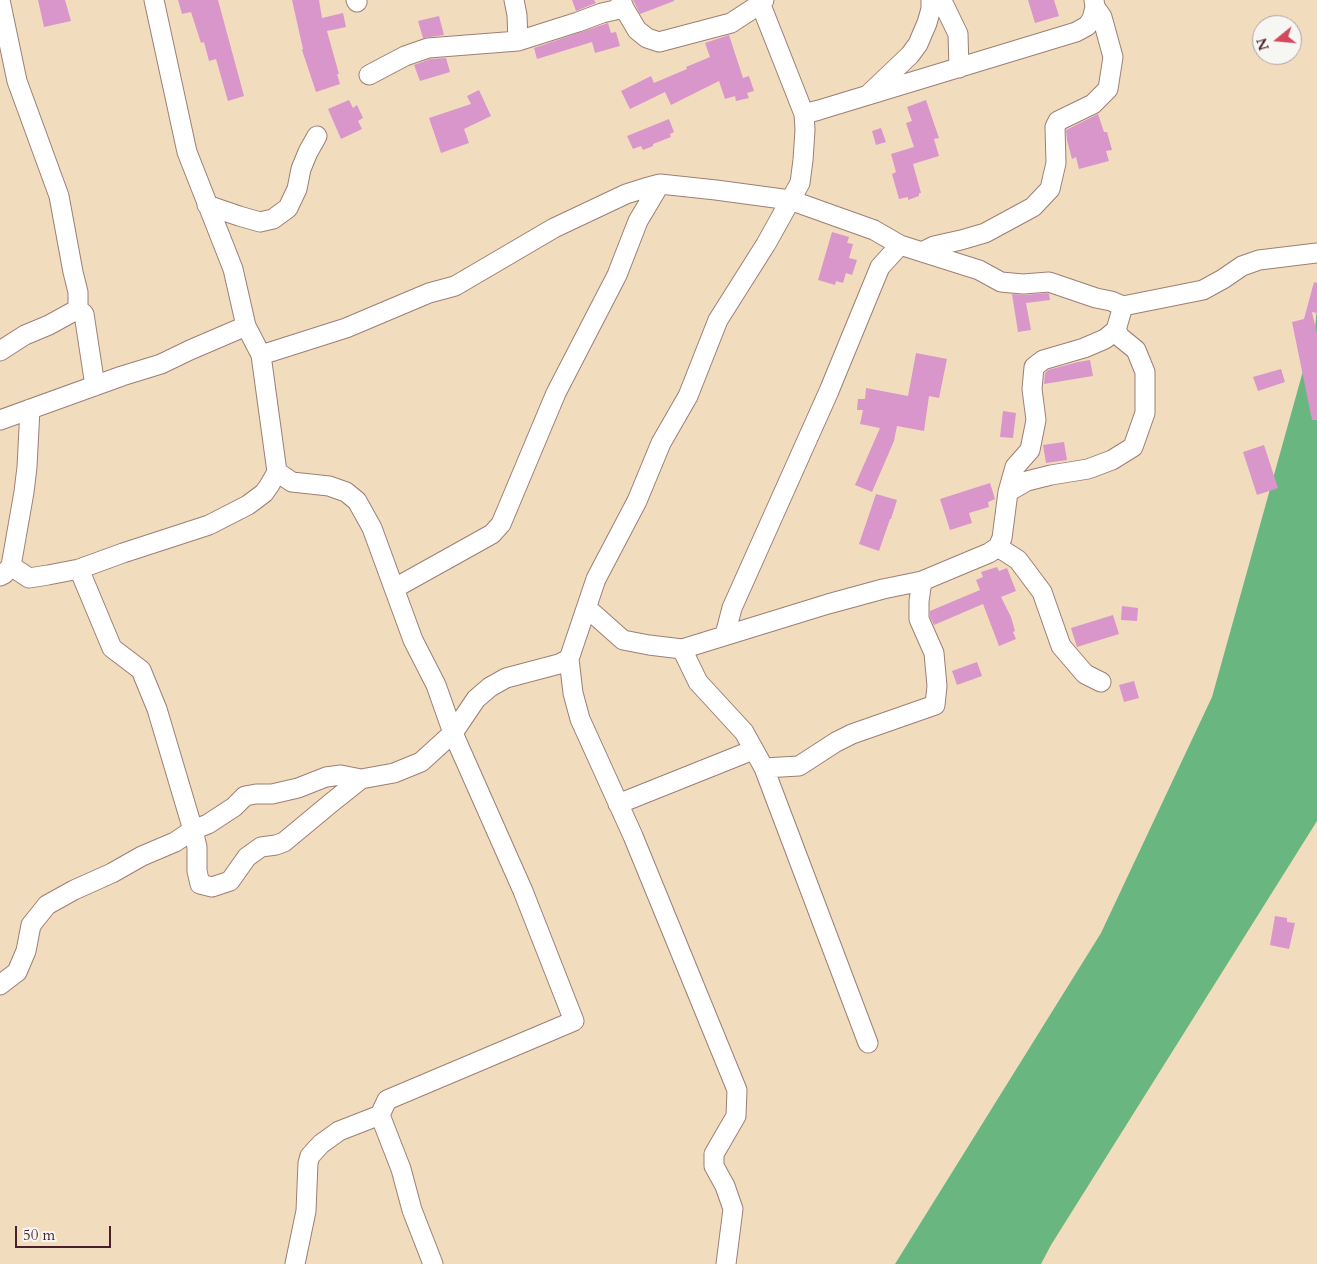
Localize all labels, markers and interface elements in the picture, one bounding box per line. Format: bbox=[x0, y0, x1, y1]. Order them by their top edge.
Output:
north arrow bbox=[1252, 15, 1302, 65]
text: N bbox=[1252, 36, 1274, 53]
scale bar bbox=[18, 1216, 114, 1248]
text: 50 m bbox=[23, 1225, 55, 1245]

